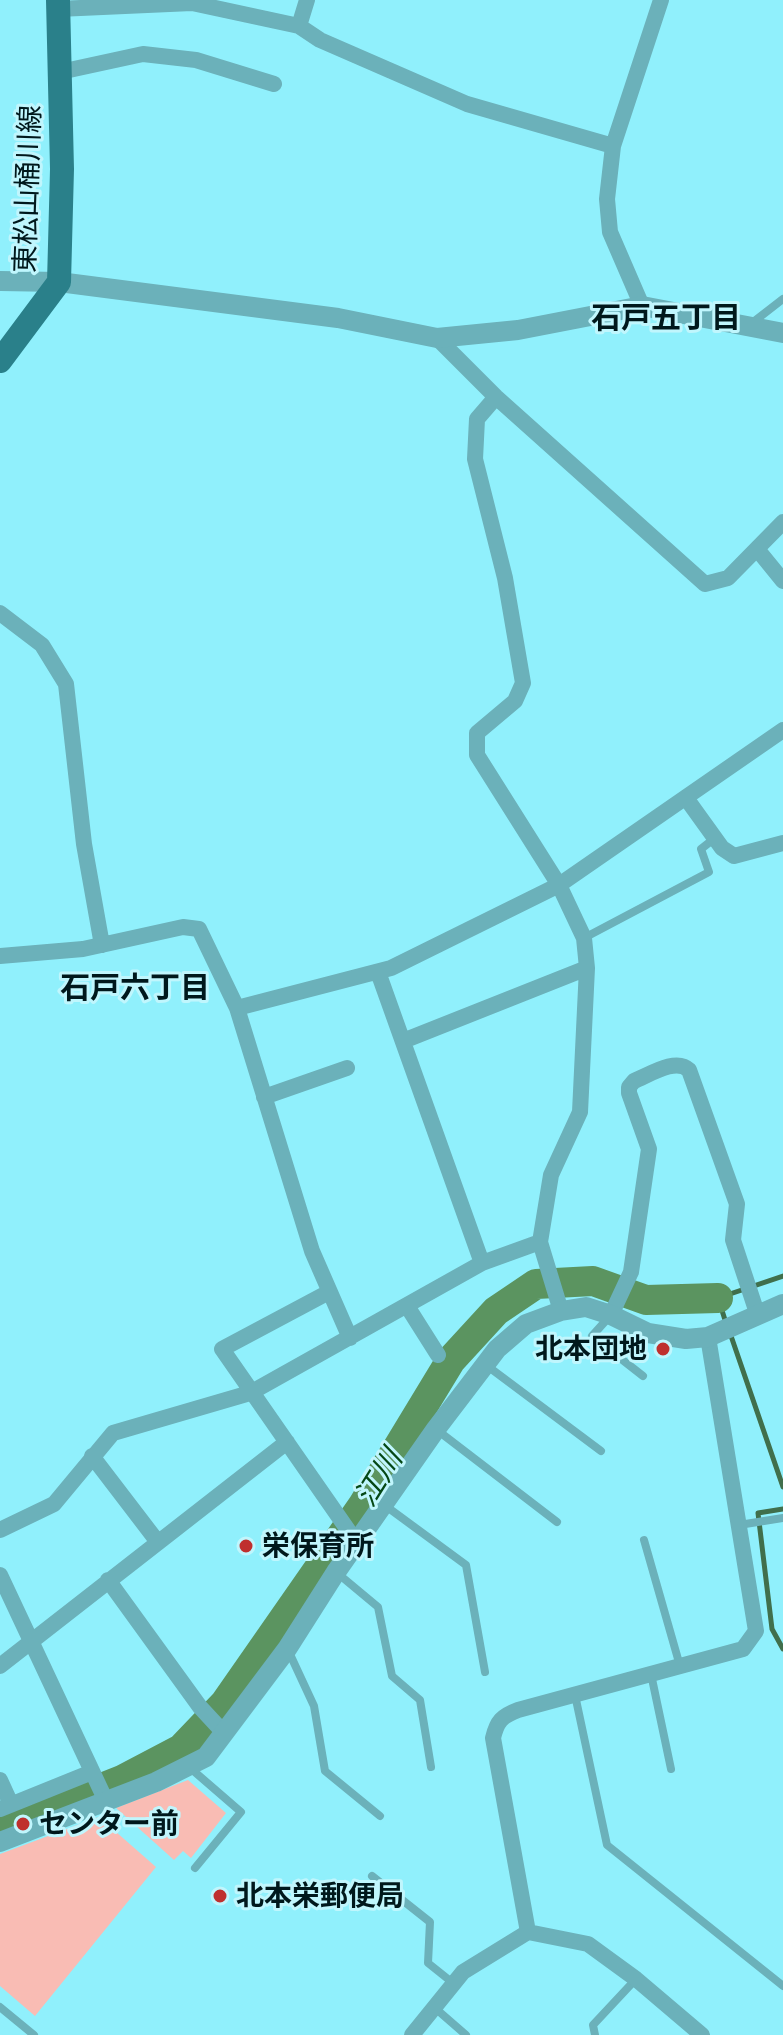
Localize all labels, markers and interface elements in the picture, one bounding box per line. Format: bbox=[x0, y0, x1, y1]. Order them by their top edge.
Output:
street label: 東松山桶川線 bbox=[8, 104, 48, 274]
district label: 石戸五丁目 bbox=[591, 300, 741, 336]
district label: 石戸六丁目 bbox=[60, 970, 210, 1006]
place label: 北本団地 bbox=[535, 1332, 647, 1366]
marker: 北本団地 bbox=[654, 1340, 672, 1358]
water label: 江川 bbox=[348, 1443, 410, 1513]
place label: 栄保育所 bbox=[262, 1529, 374, 1563]
marker: 栄保育所 bbox=[237, 1537, 255, 1555]
place label: センター前 bbox=[39, 1807, 179, 1841]
marker: センター前 bbox=[14, 1815, 32, 1833]
place label: 北本栄郵便局 bbox=[236, 1879, 404, 1913]
marker: 北本栄郵便局 bbox=[211, 1887, 229, 1905]

